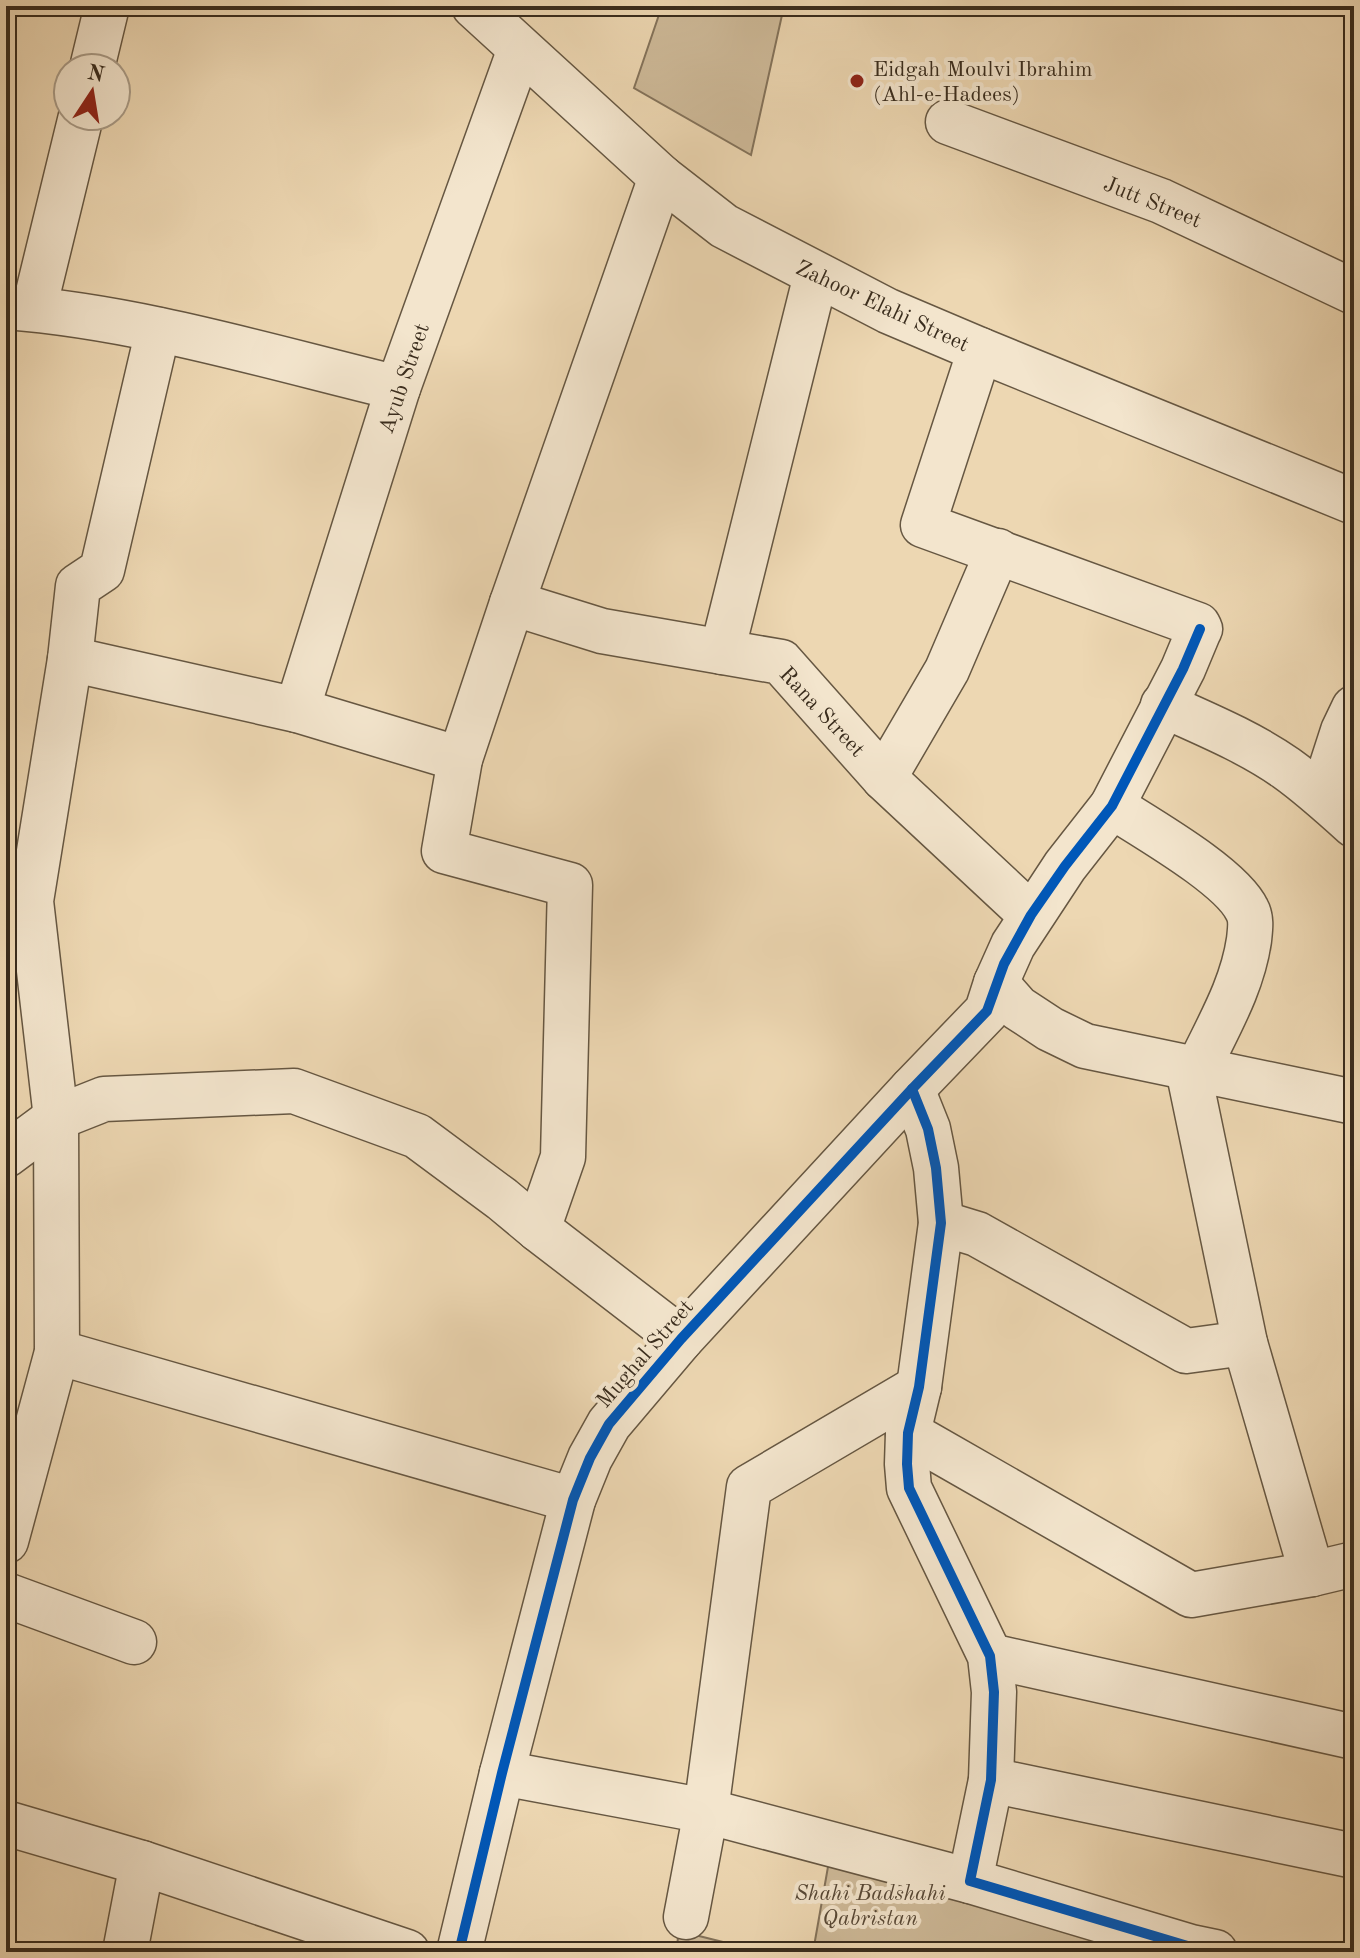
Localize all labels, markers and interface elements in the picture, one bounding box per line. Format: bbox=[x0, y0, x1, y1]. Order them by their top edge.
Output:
north arrow bbox=[52, 52, 132, 132]
place label: Eidgah Moulvi Ibrahim (Ahl-e-Hadees) bbox=[873, 59, 1092, 106]
text: N bbox=[85, 62, 106, 87]
marker: Eidgah Moulvi Ibrahim (Ahl-e-Hadees) bbox=[848, 72, 866, 90]
street label: Jutt Street bbox=[1100, 173, 1204, 232]
street label: Zahoor Elahi Street bbox=[792, 257, 972, 357]
street label: Ayub Street bbox=[376, 321, 434, 437]
street label: Rana Street bbox=[775, 663, 868, 761]
street label: Mughal Street bbox=[593, 1296, 698, 1413]
park label: Shahi Badshahi Qabristan bbox=[794, 1883, 946, 1930]

